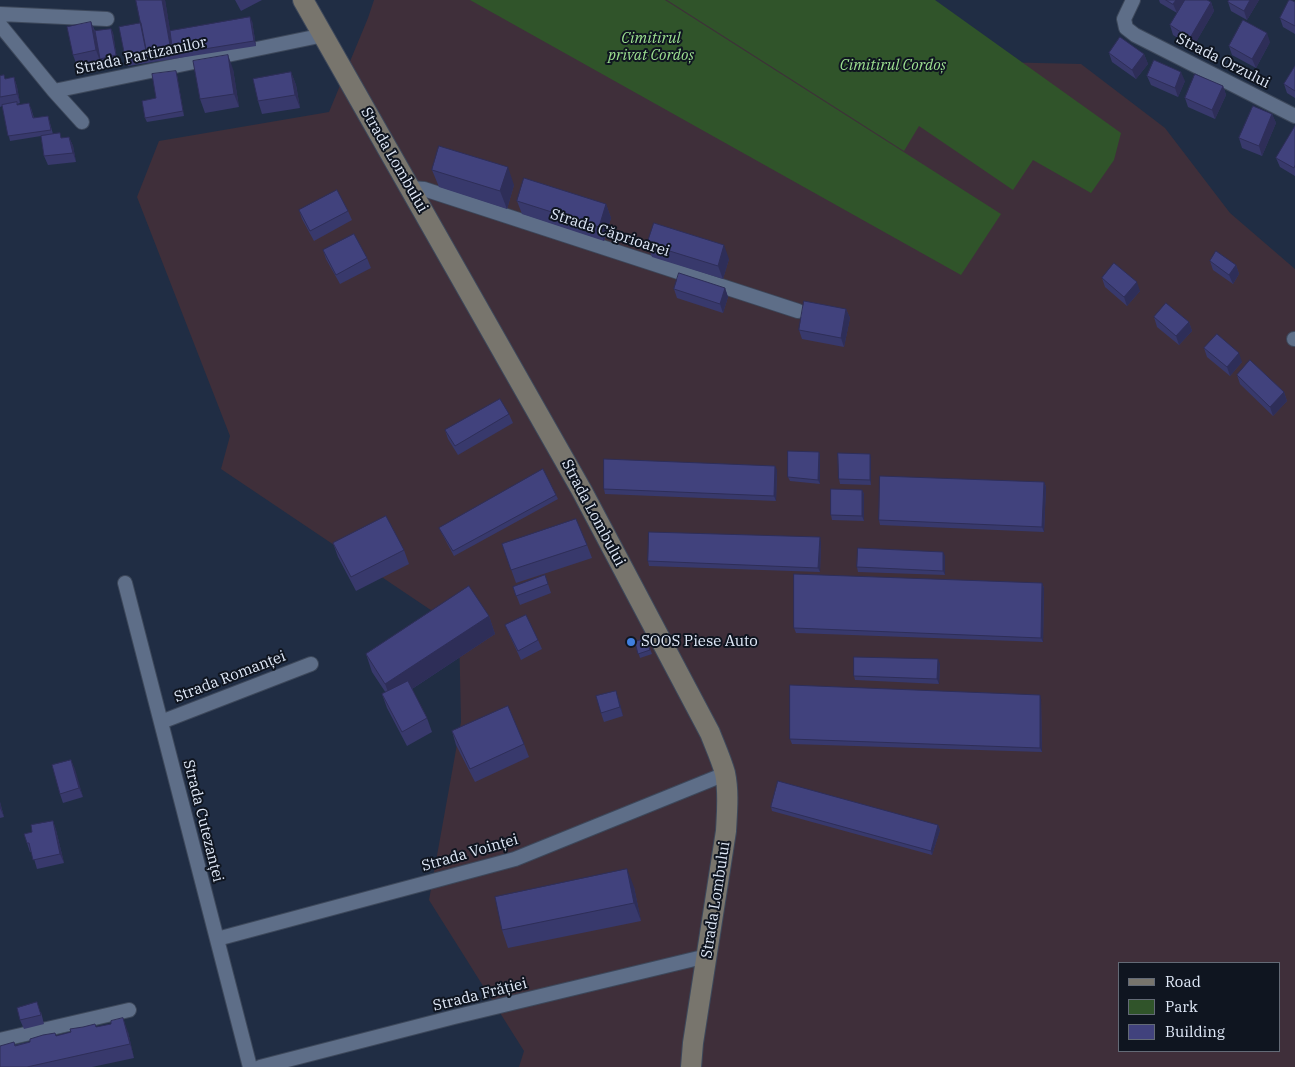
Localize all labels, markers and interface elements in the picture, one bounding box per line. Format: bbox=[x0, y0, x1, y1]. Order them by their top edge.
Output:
park label: Cimitirul privat Cordoș bbox=[608, 30, 694, 65]
street label: Strada Orzului bbox=[1173, 30, 1273, 92]
street label: Strada Partizanilor bbox=[74, 33, 208, 79]
park label: Cimitirul Cordoș bbox=[840, 57, 946, 75]
street label: Strada Lombului bbox=[357, 104, 431, 216]
street label: Strada Căprioarei bbox=[548, 205, 672, 261]
street label: Strada Lombului bbox=[557, 457, 629, 569]
place label: SOOS Piese Auto bbox=[641, 633, 758, 651]
marker: SOOS Piese Auto bbox=[625, 636, 637, 648]
street label: Strada Romanței bbox=[172, 647, 288, 707]
street label: Strada Cutezanței bbox=[179, 758, 227, 884]
street label: Strada Voinței bbox=[420, 831, 520, 875]
street label: Strada Lombului bbox=[698, 840, 734, 960]
legend bbox=[1118, 962, 1280, 1052]
text: Road bbox=[1165, 972, 1201, 991]
street label: Strada Frăției bbox=[431, 975, 529, 1015]
text: Park bbox=[1165, 997, 1198, 1016]
text: Building bbox=[1165, 1022, 1225, 1041]

